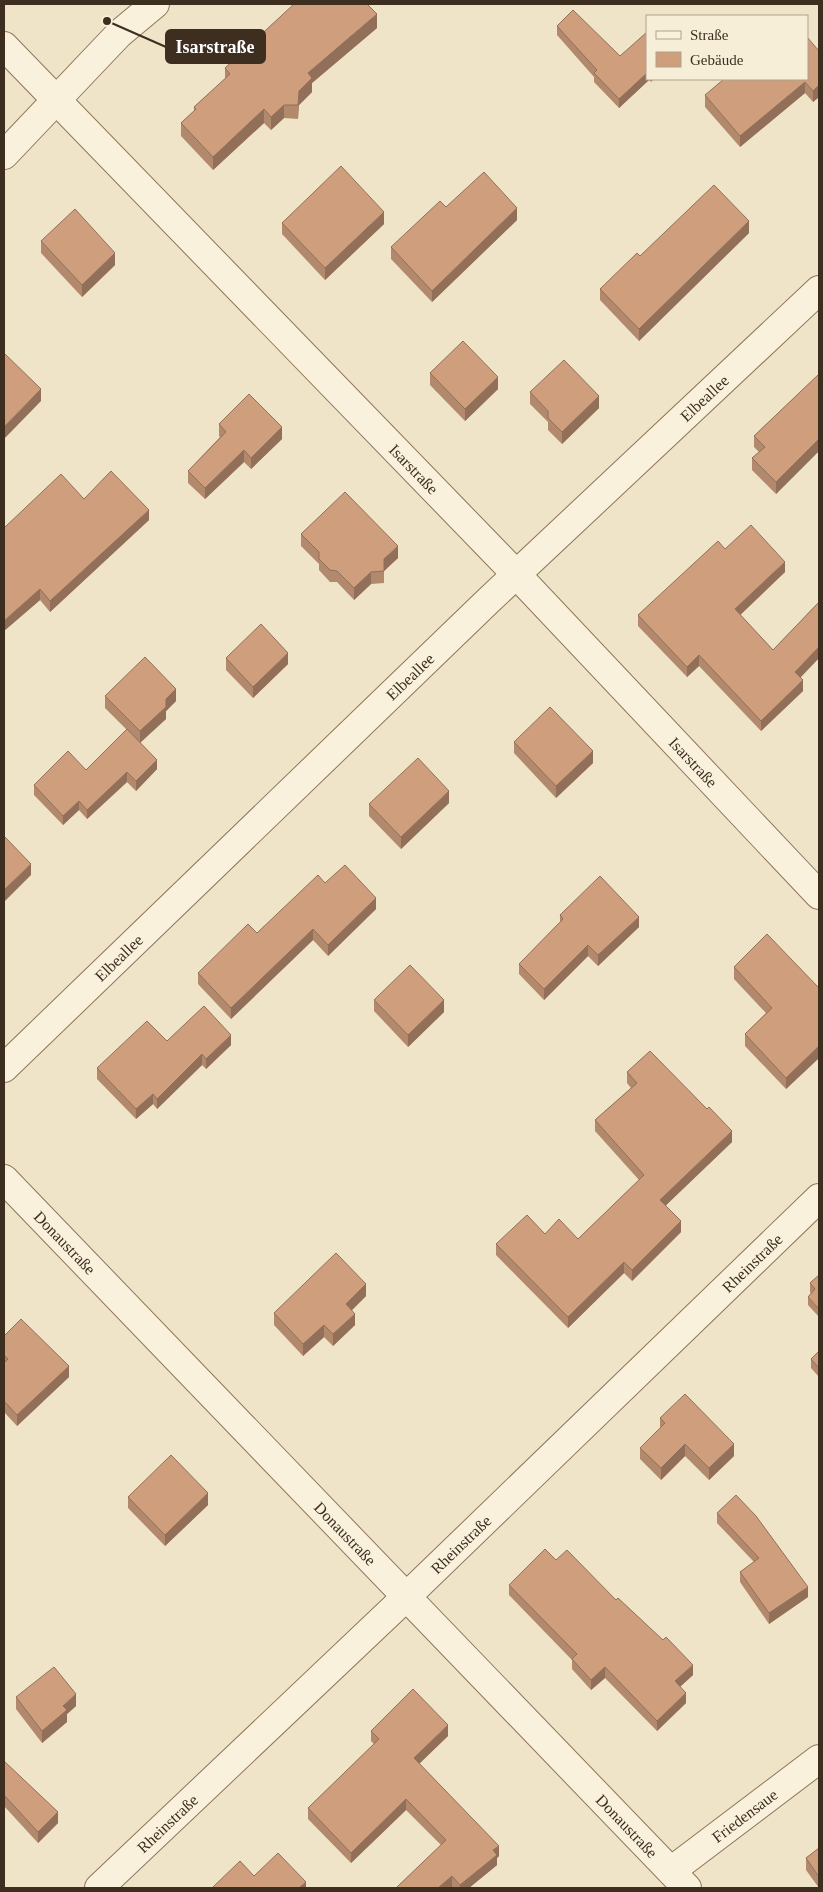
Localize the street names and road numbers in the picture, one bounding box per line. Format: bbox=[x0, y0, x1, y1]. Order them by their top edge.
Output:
street label: Elbeallee bbox=[676, 371, 732, 425]
street label: Isarstraße bbox=[386, 441, 442, 497]
street label: Elbeallee bbox=[383, 650, 437, 703]
street label: Isarstraße bbox=[666, 734, 721, 790]
street label: Elbeallee bbox=[91, 931, 146, 984]
street label: Donaustraße bbox=[31, 1207, 99, 1277]
street label: Rheinstraße bbox=[719, 1230, 785, 1295]
street label: Donaustraße bbox=[311, 1498, 380, 1568]
street label: Rheinstraße bbox=[427, 1512, 494, 1577]
street label: Friedensaue bbox=[708, 1785, 780, 1846]
street label: Rheinstraße bbox=[134, 1791, 201, 1856]
street label: Donaustraße bbox=[593, 1791, 661, 1861]

